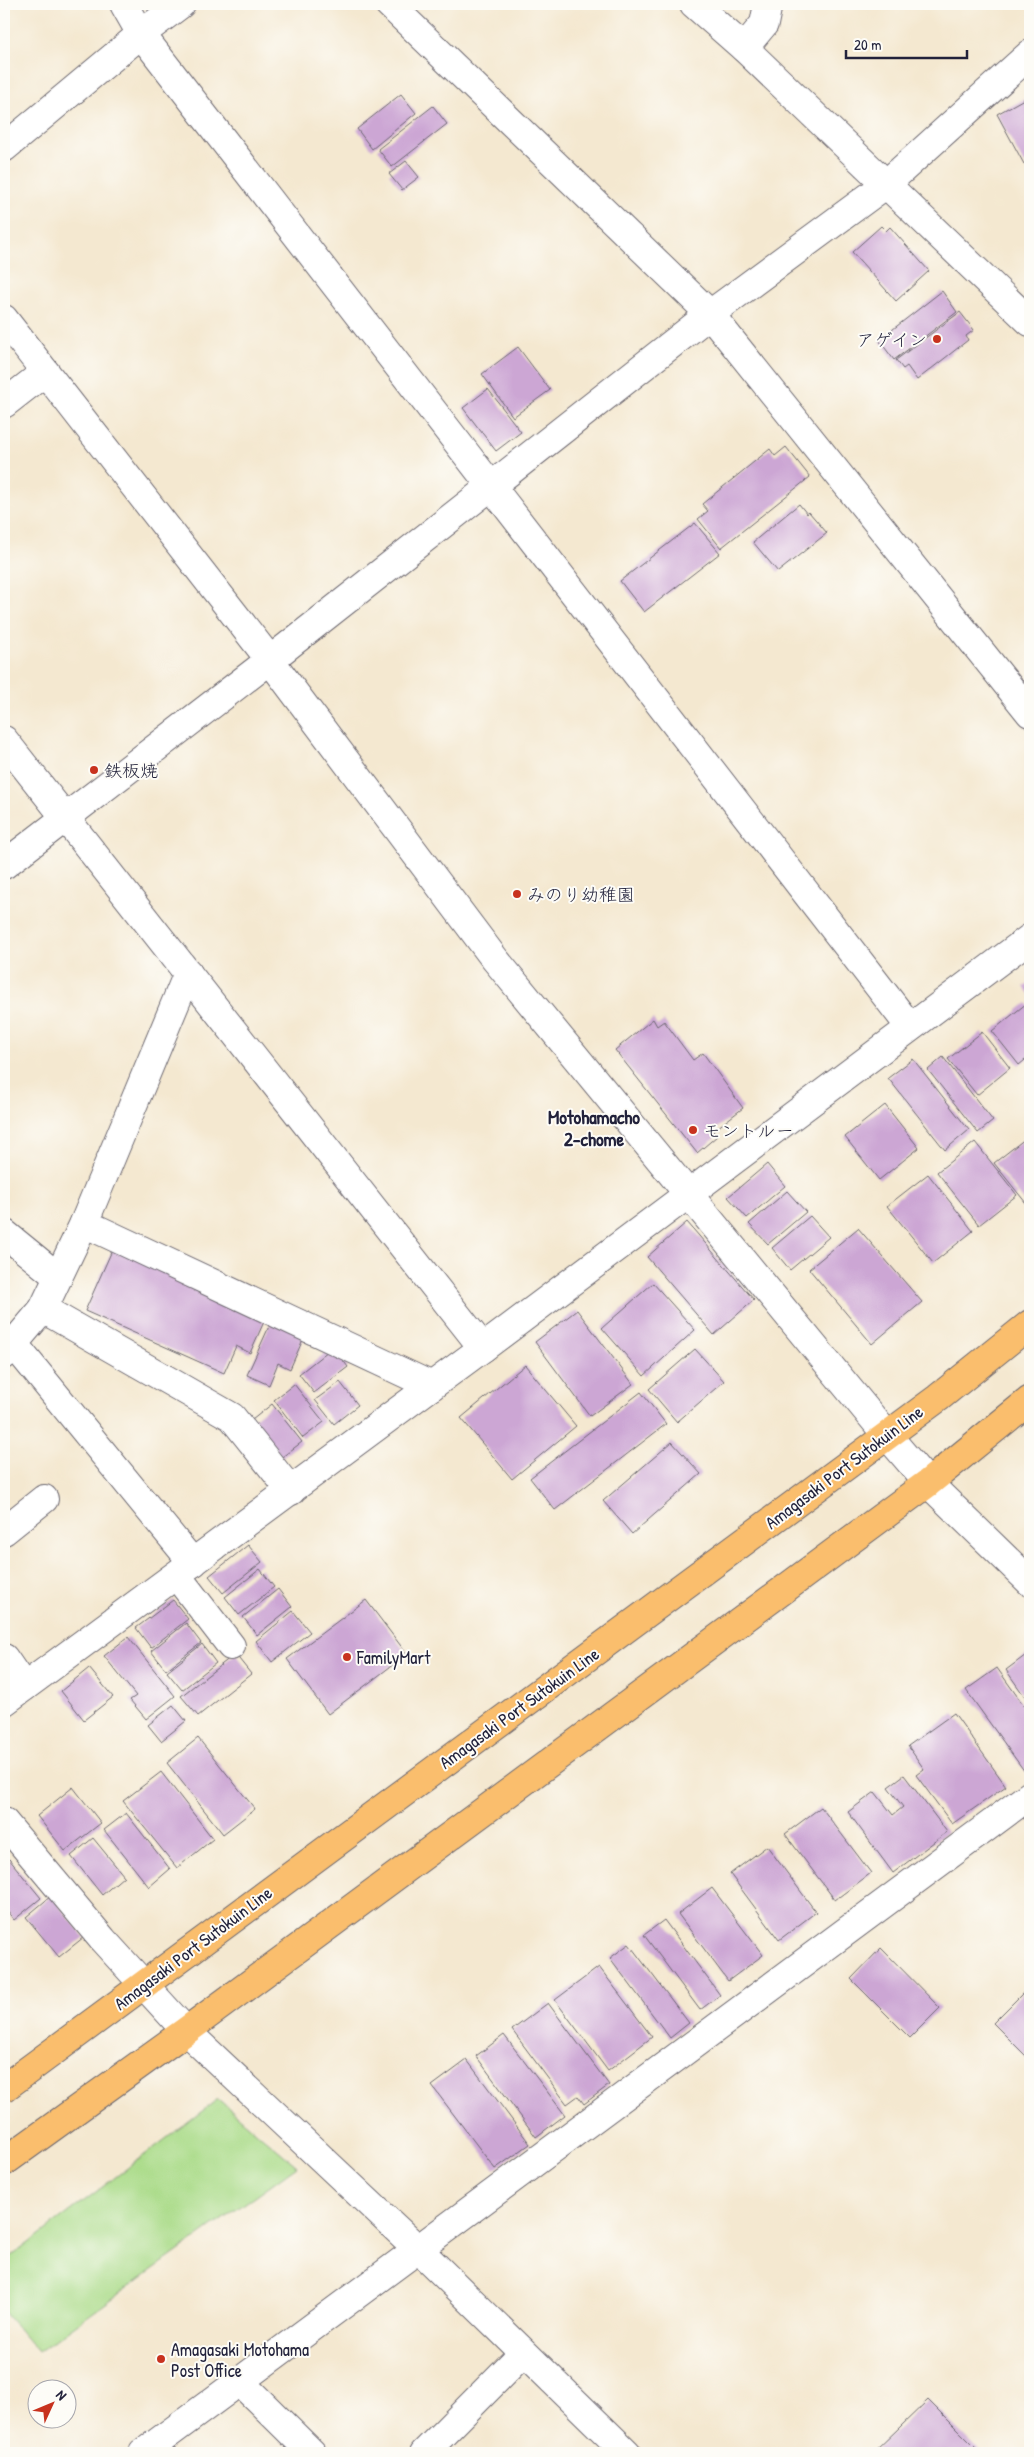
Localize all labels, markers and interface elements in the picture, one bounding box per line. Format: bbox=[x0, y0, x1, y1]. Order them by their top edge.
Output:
scale bar bbox=[846, 28, 968, 60]
text: 20 m bbox=[854, 34, 881, 55]
place label: アゲイン bbox=[857, 327, 927, 352]
marker: アゲイン bbox=[931, 333, 943, 345]
place label: 鉄板焼 bbox=[104, 758, 158, 783]
marker: 鉄板焼 bbox=[88, 764, 100, 776]
place label: みのり幼稚園 bbox=[527, 882, 635, 907]
marker: みのり幼稚園 bbox=[511, 888, 523, 900]
district label: Motohamacho 2-chome bbox=[548, 1104, 640, 1152]
place label: モントルー bbox=[703, 1118, 794, 1143]
marker: モントルー bbox=[687, 1124, 699, 1136]
street label: Amagasaki Port Sutokuin Line bbox=[760, 1399, 928, 1535]
street label: Amagasaki Port Sutokuin Line bbox=[434, 1641, 604, 1775]
place label: FamilyMart bbox=[356, 1645, 431, 1670]
marker: FamilyMart bbox=[341, 1651, 353, 1663]
street label: Amagasaki Port Sutokuin Line bbox=[109, 1880, 277, 2016]
place label: Amagasaki Motohama Post Office bbox=[171, 2337, 309, 2383]
marker: Amagasaki Motohama Post Office bbox=[155, 2353, 167, 2365]
north arrow bbox=[28, 2380, 78, 2430]
text: N bbox=[52, 2385, 72, 2404]

